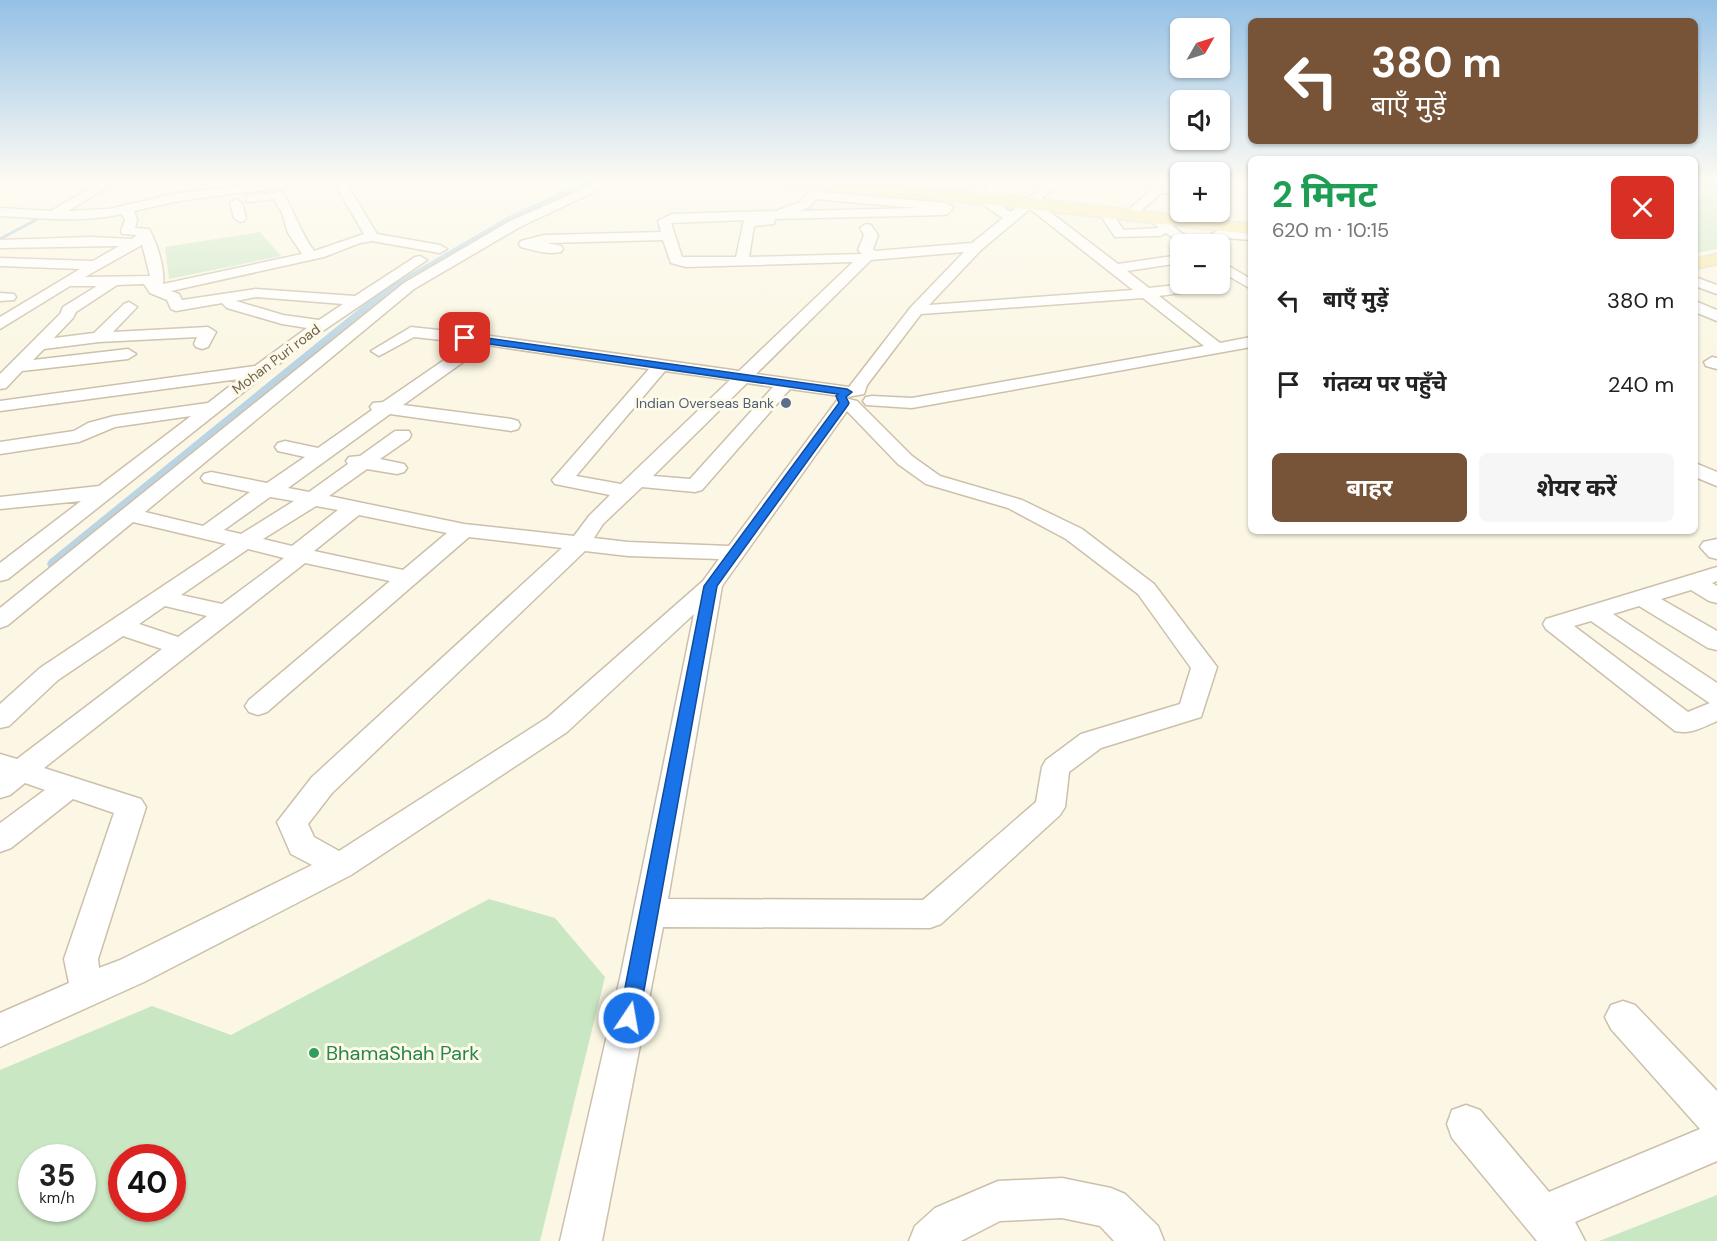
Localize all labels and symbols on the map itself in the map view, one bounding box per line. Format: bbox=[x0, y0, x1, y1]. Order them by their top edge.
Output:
north arrow bbox=[1170, 18, 1230, 78]
pin bbox=[439, 312, 490, 363]
street label: Mohan Puri road bbox=[228, 320, 324, 398]
place label: Indian Overseas Bank bbox=[636, 394, 774, 412]
marker: Indian Overseas Bank bbox=[779, 396, 793, 410]
position arrow bbox=[597, 986, 661, 1050]
place label: BhamaShah Park bbox=[326, 1040, 479, 1066]
marker: BhamaShah Park bbox=[307, 1046, 321, 1060]
speed limit sign: 40 bbox=[108, 1144, 186, 1222]

